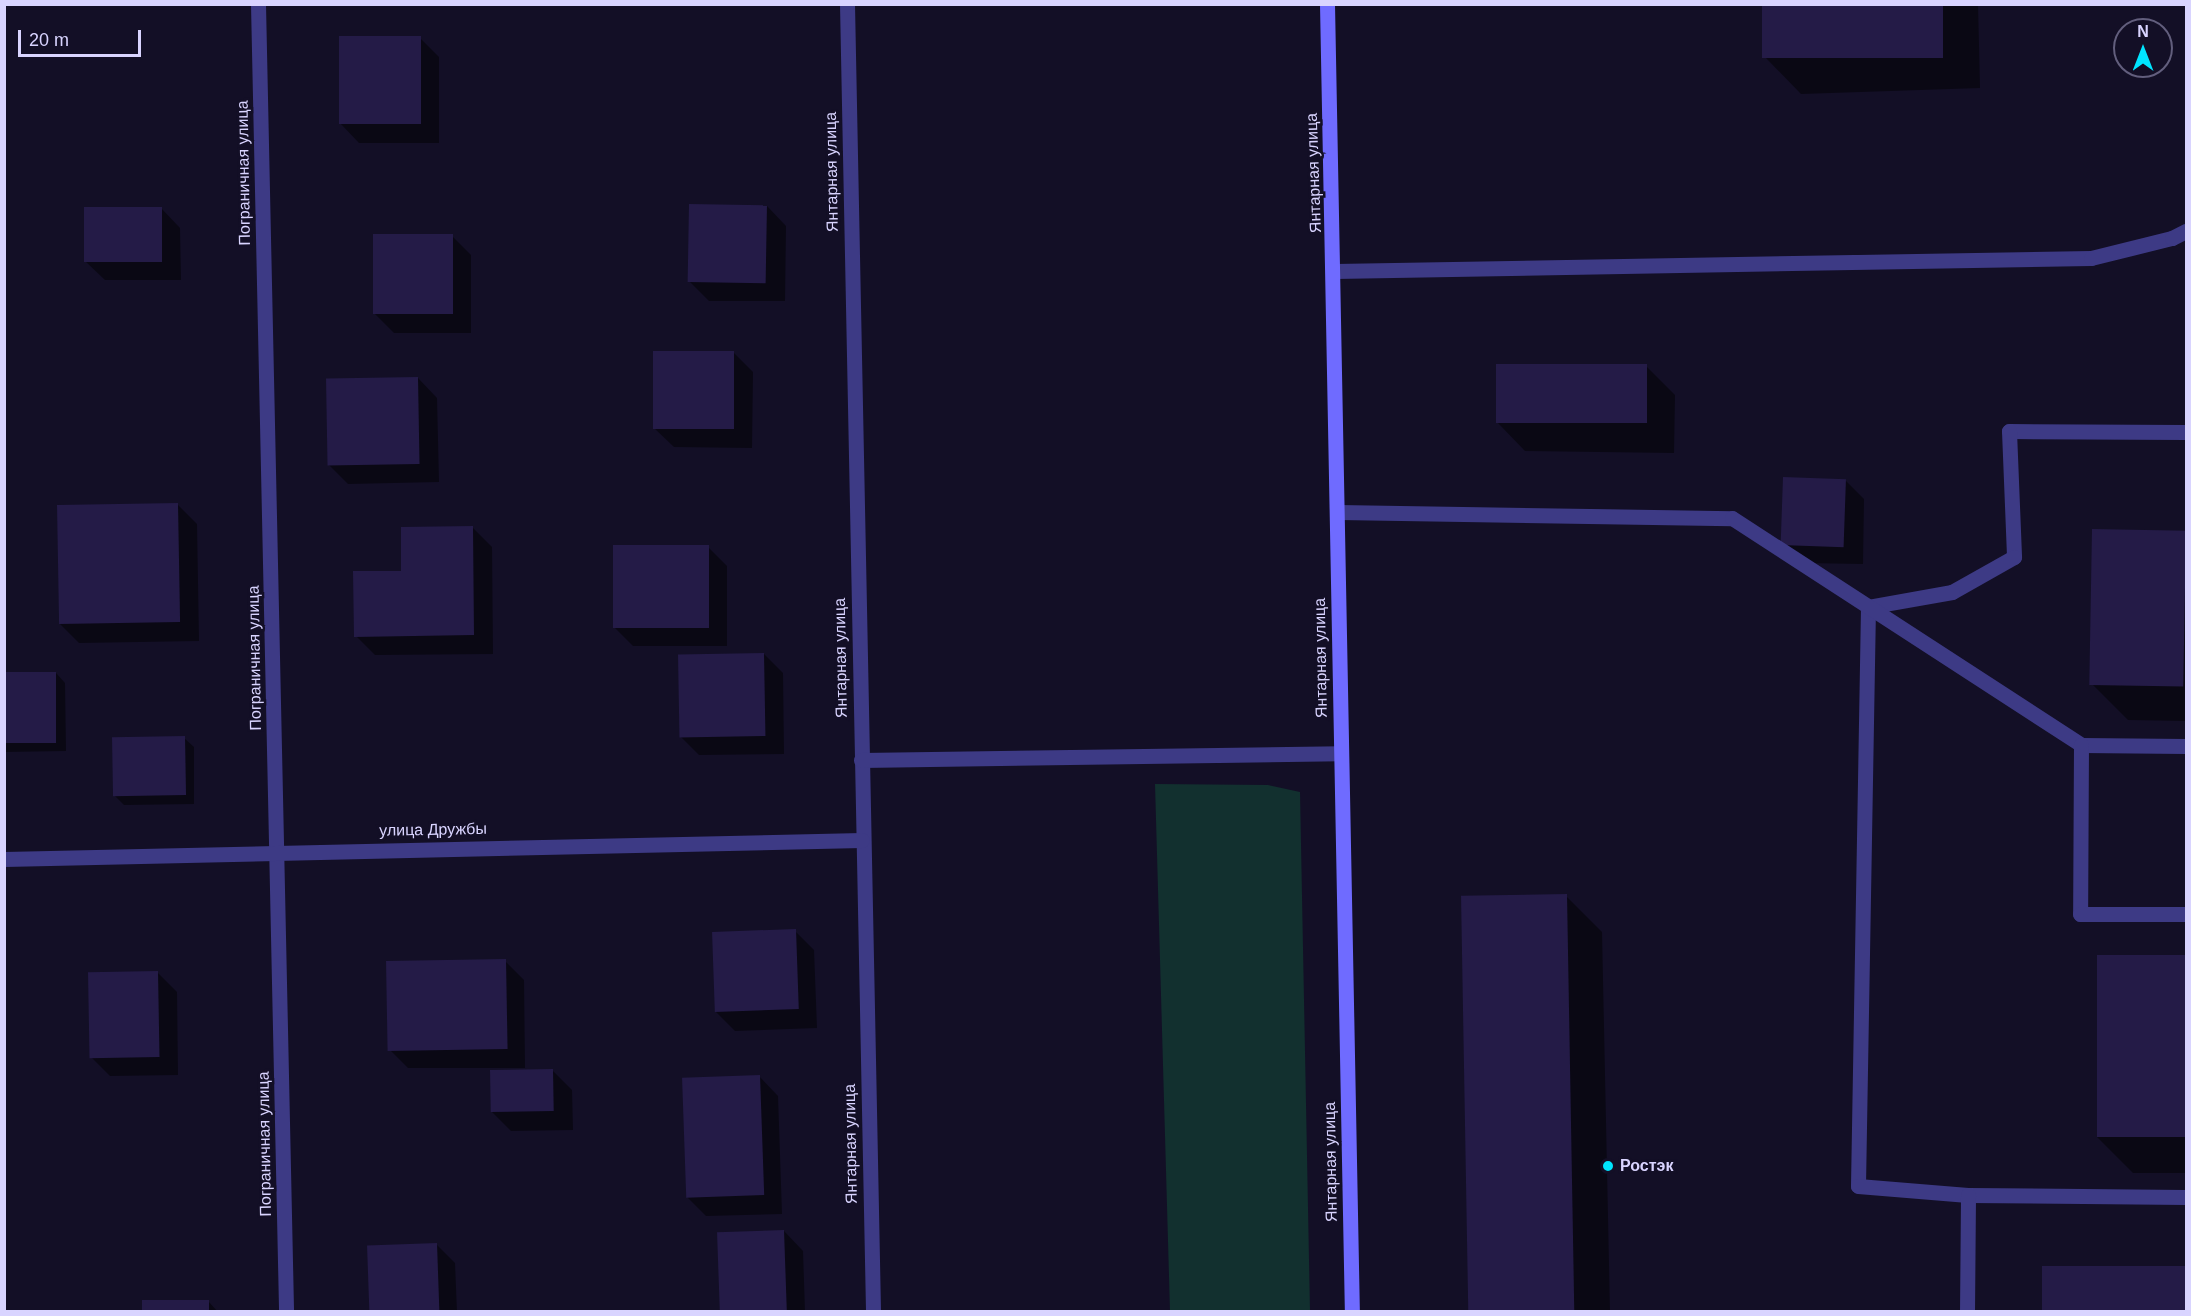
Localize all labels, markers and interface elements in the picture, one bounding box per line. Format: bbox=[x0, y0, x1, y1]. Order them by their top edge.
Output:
scale bar bbox=[21, 18, 144, 56]
north arrow bbox=[2113, 18, 2173, 78]
text: N bbox=[2137, 23, 2149, 40]
text: 20 m bbox=[29, 30, 69, 50]
street label: Пограничная улица bbox=[233, 100, 255, 246]
street label: Янтарная улица bbox=[821, 112, 843, 232]
street label: Янтарная улица bbox=[1302, 113, 1326, 233]
street label: Пограничная улица bbox=[244, 585, 266, 731]
street label: Янтарная улица bbox=[830, 598, 852, 718]
street label: Янтарная улица bbox=[1310, 598, 1332, 718]
street label: улица Дружбы bbox=[379, 819, 487, 841]
street label: Пограничная улица bbox=[254, 1071, 276, 1217]
street label: Янтарная улица bbox=[840, 1084, 862, 1204]
street label: Янтарная улица bbox=[1320, 1102, 1342, 1222]
place label: Ростэк bbox=[1620, 1156, 1673, 1176]
marker: Ростэк bbox=[1601, 1159, 1615, 1173]

